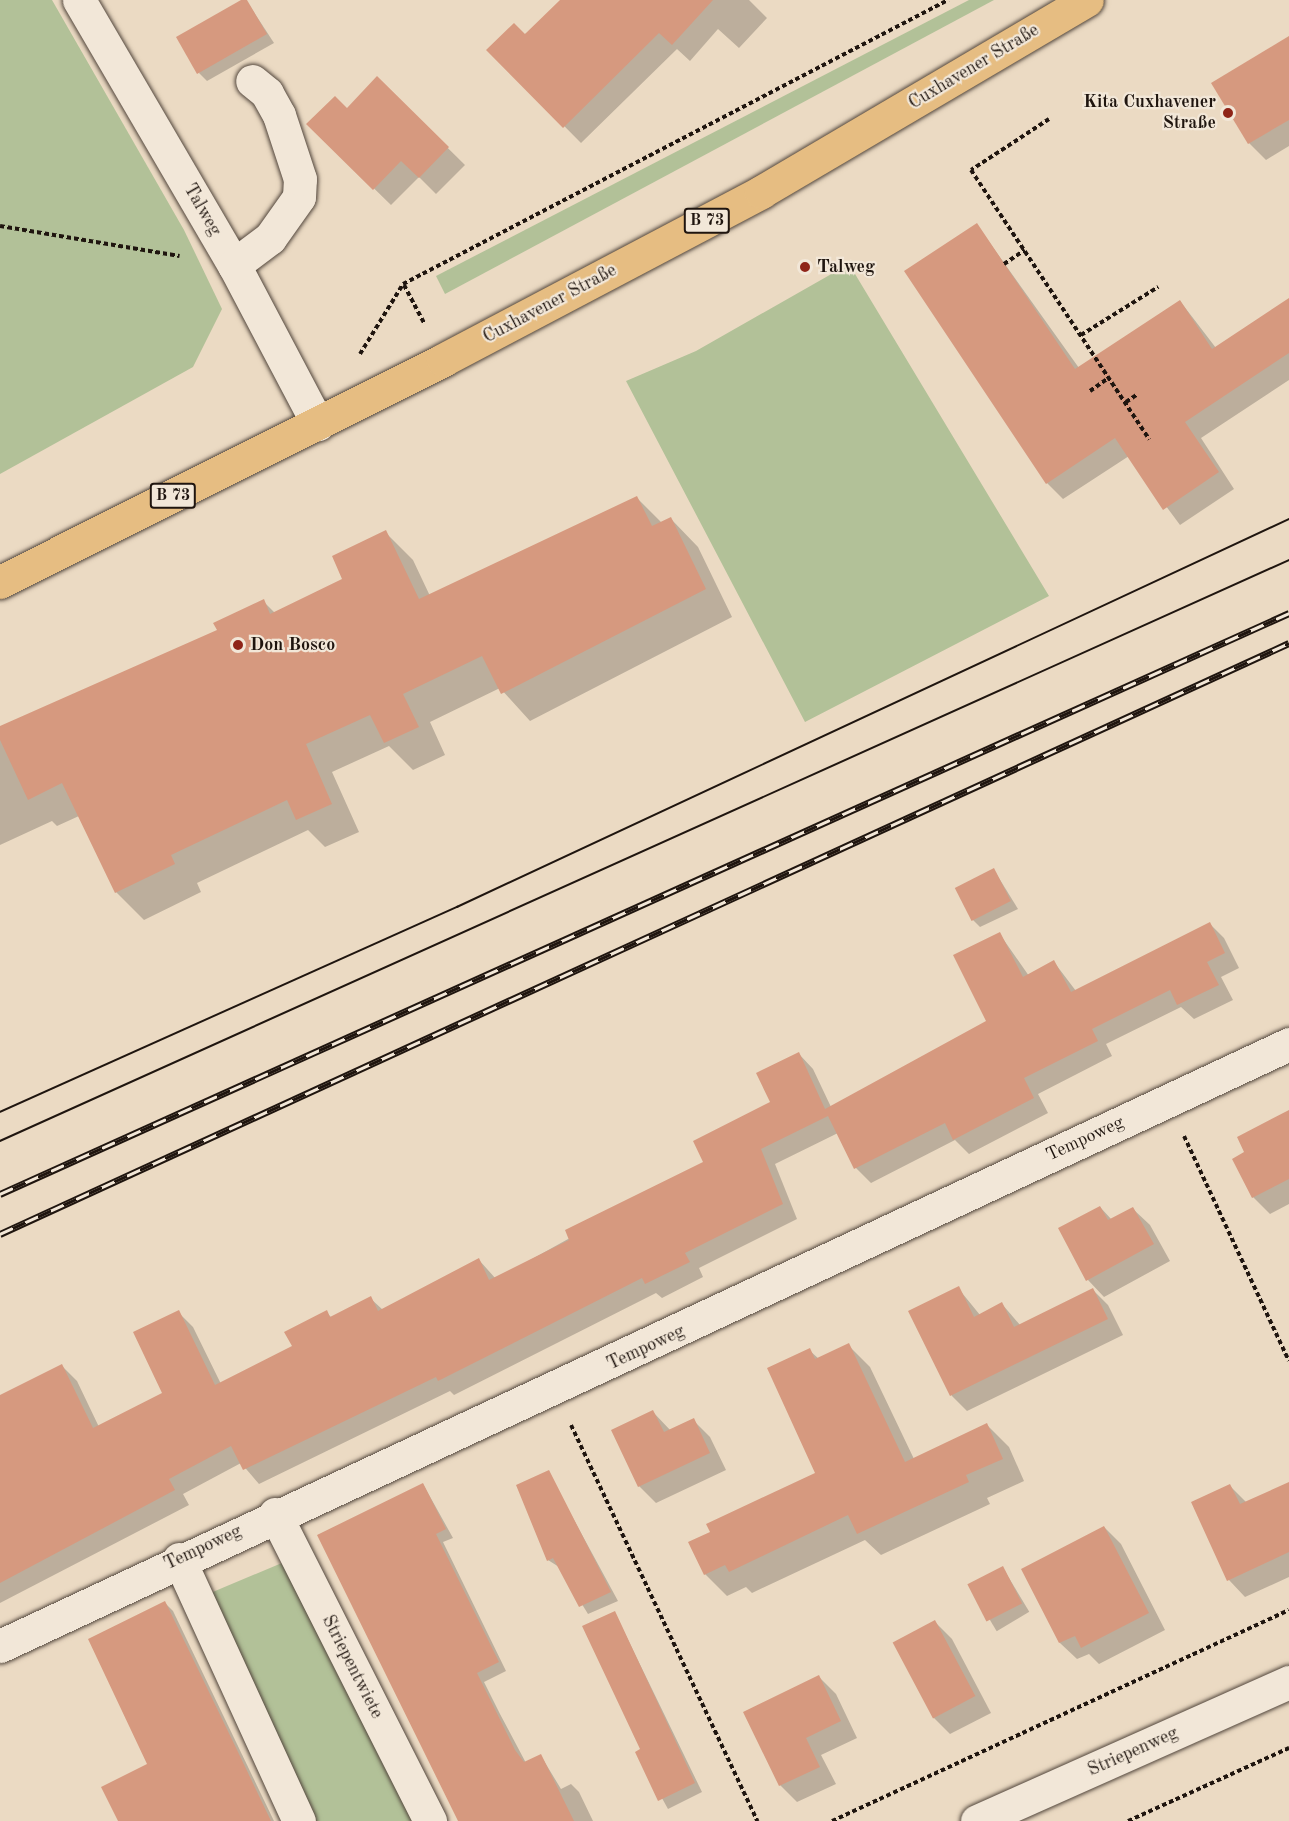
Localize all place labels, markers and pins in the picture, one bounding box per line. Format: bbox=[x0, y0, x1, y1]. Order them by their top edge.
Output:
place label: Kita Cuxhavener Straße bbox=[1083, 92, 1216, 134]
marker: Kita Cuxhavener Straße bbox=[1221, 106, 1235, 120]
place label: Talweg bbox=[817, 256, 875, 278]
marker: Talweg bbox=[798, 260, 812, 274]
place label: Don Bosco bbox=[250, 634, 335, 656]
marker: Don Bosco bbox=[231, 638, 245, 652]

